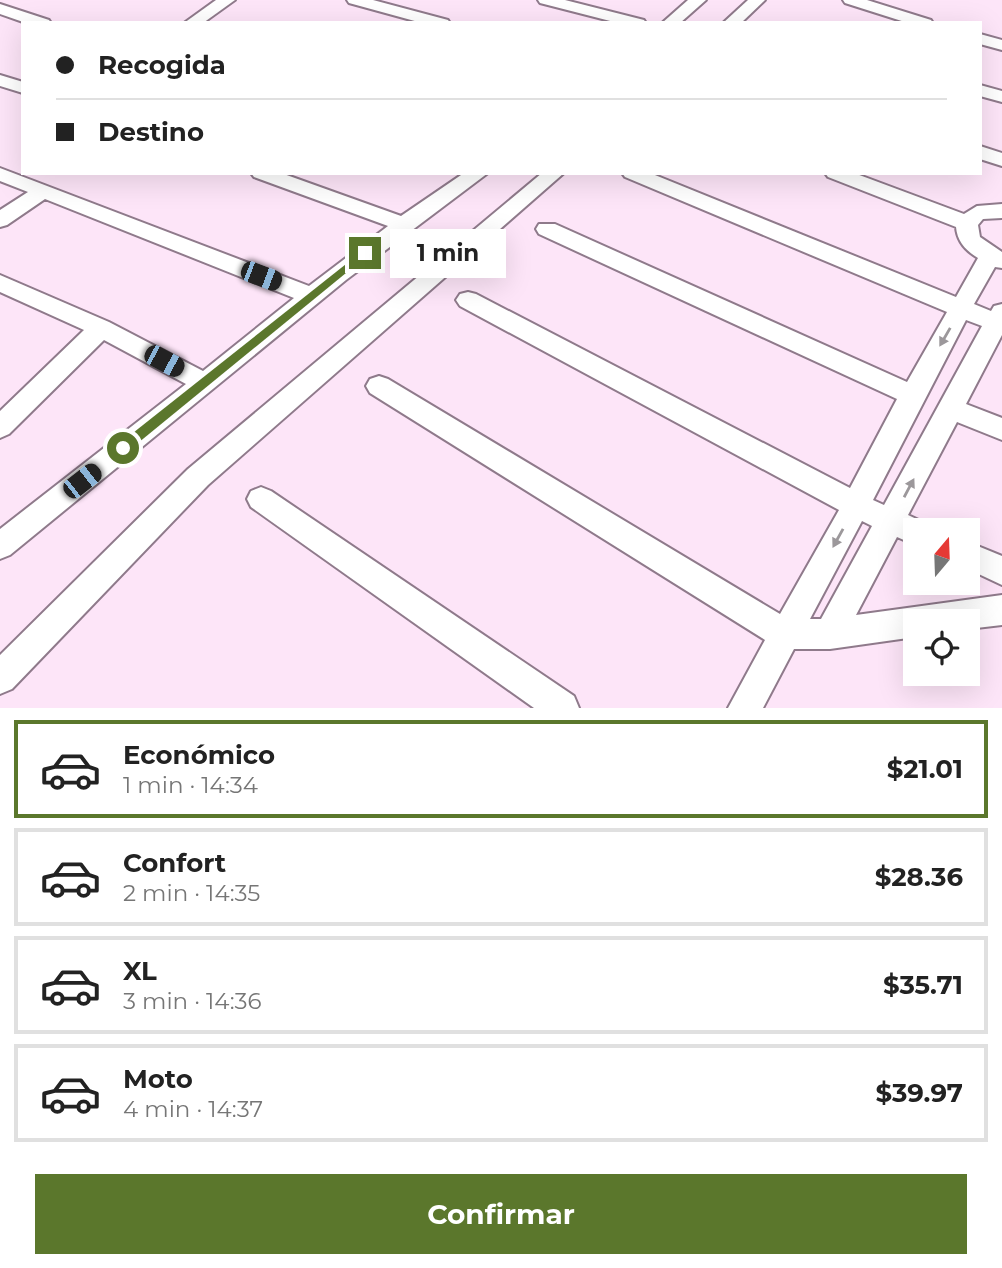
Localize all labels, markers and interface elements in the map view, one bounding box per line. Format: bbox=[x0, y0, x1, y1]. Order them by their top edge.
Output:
text: Recogida bbox=[98, 49, 226, 81]
text: Destino bbox=[98, 116, 204, 148]
callout: 1 min bbox=[390, 229, 505, 278]
route end bbox=[349, 237, 381, 269]
text: 1 min bbox=[417, 239, 479, 267]
car bbox=[238, 259, 285, 293]
one-way arrow bbox=[939, 327, 951, 346]
car bbox=[141, 342, 188, 380]
route start bbox=[107, 432, 139, 464]
car bbox=[59, 460, 106, 502]
one-way arrow bbox=[904, 478, 915, 498]
north arrow bbox=[903, 518, 980, 595]
map controls bbox=[903, 518, 980, 686]
one-way arrow bbox=[832, 528, 844, 547]
button: locate bbox=[903, 609, 980, 686]
icon: car bbox=[39, 738, 102, 801]
text: Económico bbox=[123, 739, 275, 771]
text: $21.01 bbox=[887, 753, 963, 785]
text: 1 min · 14:34 bbox=[123, 771, 258, 799]
icon: car bbox=[39, 846, 102, 909]
text: Confort bbox=[123, 847, 226, 879]
text: $28.36 bbox=[875, 861, 963, 893]
text: 2 min · 14:35 bbox=[123, 879, 260, 907]
icon: car bbox=[39, 954, 102, 1017]
text: XL bbox=[123, 955, 157, 987]
text: $35.71 bbox=[883, 969, 963, 1001]
text: 3 min · 14:36 bbox=[123, 987, 262, 1015]
icon: car bbox=[39, 1062, 102, 1125]
text: Moto bbox=[123, 1063, 193, 1095]
text: $39.97 bbox=[875, 1077, 963, 1109]
text: 4 min · 14:37 bbox=[123, 1095, 263, 1123]
button: Confirmar bbox=[35, 1174, 967, 1254]

